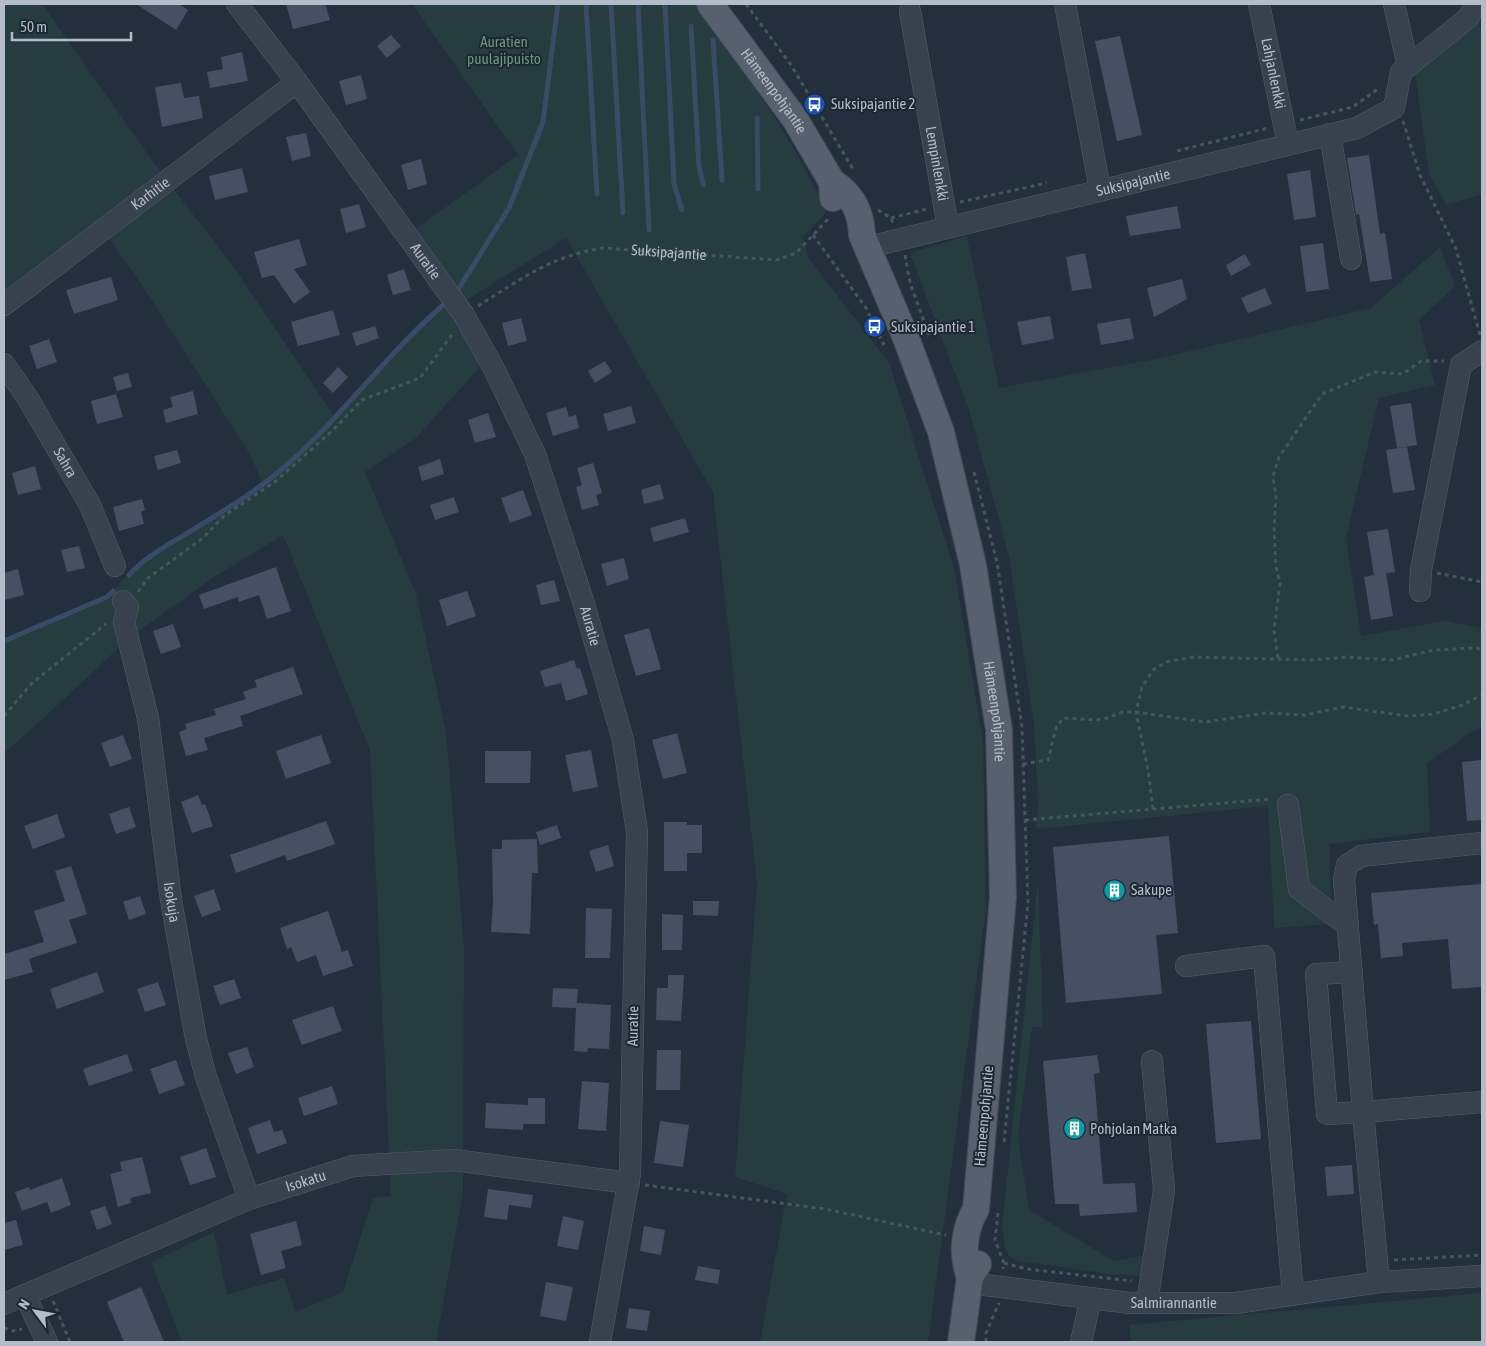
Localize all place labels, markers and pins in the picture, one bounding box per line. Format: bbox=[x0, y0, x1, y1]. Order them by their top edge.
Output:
bus stop icon: Suksipajantie 2 bbox=[803, 92, 827, 116]
place label: Suksipajantie 2 bbox=[831, 95, 915, 112]
bus stop icon: Suksipajantie 1 bbox=[863, 315, 887, 339]
place label: Suksipajantie 1 bbox=[891, 318, 975, 335]
building icon: Sakupe bbox=[1103, 878, 1127, 902]
place label: Sakupe bbox=[1131, 881, 1172, 898]
building icon: Pohjolan Matka bbox=[1062, 1117, 1086, 1141]
place label: Pohjolan Matka bbox=[1090, 1120, 1177, 1137]

